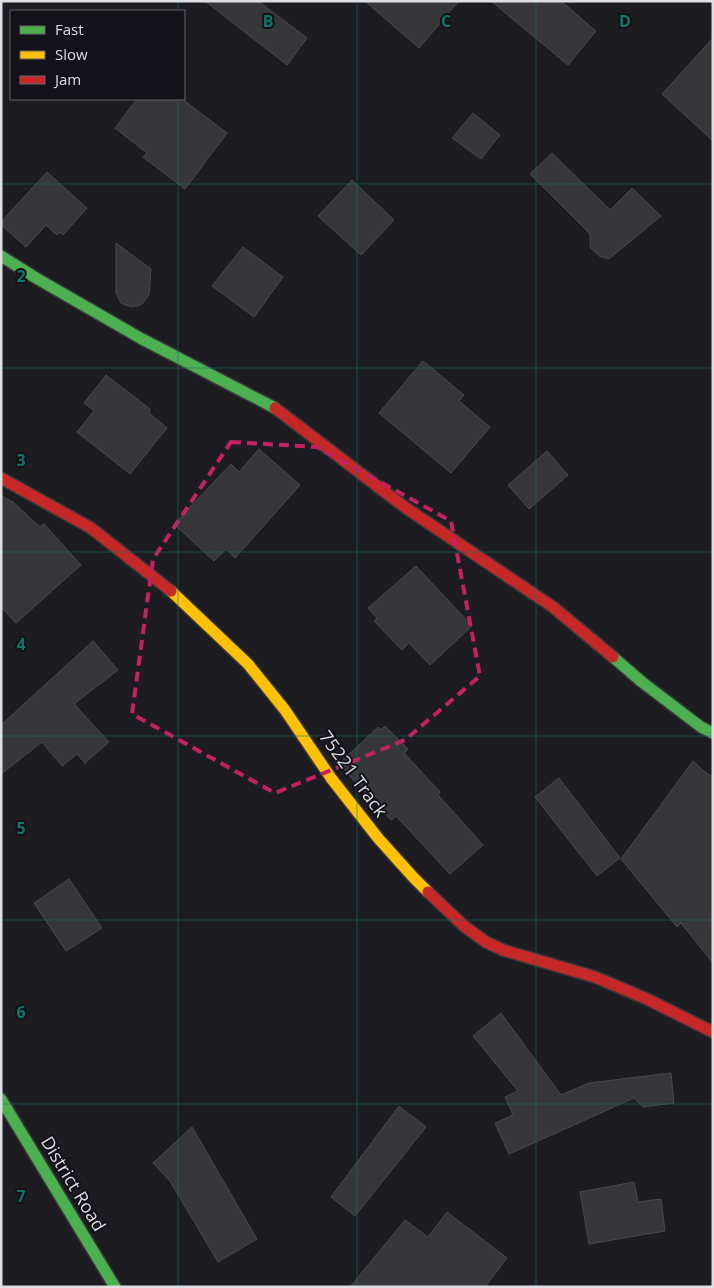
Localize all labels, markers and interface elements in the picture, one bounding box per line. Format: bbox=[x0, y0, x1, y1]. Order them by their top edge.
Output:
legend bbox=[10, 10, 185, 100]
text: B bbox=[263, 10, 273, 32]
text: C bbox=[441, 10, 451, 32]
text: D bbox=[619, 10, 631, 32]
text: Fast bbox=[55, 19, 84, 39]
text: Slow bbox=[55, 44, 88, 64]
text: Jam bbox=[53, 69, 81, 89]
text: 2 bbox=[16, 265, 26, 287]
text: 3 bbox=[16, 449, 26, 471]
text: 4 bbox=[16, 633, 26, 655]
street label: 75221 Track bbox=[314, 725, 394, 822]
text: 5 bbox=[16, 817, 26, 839]
text: 6 bbox=[16, 1001, 26, 1023]
street label: District Road bbox=[36, 1131, 112, 1236]
text: 7 bbox=[16, 1185, 26, 1207]

